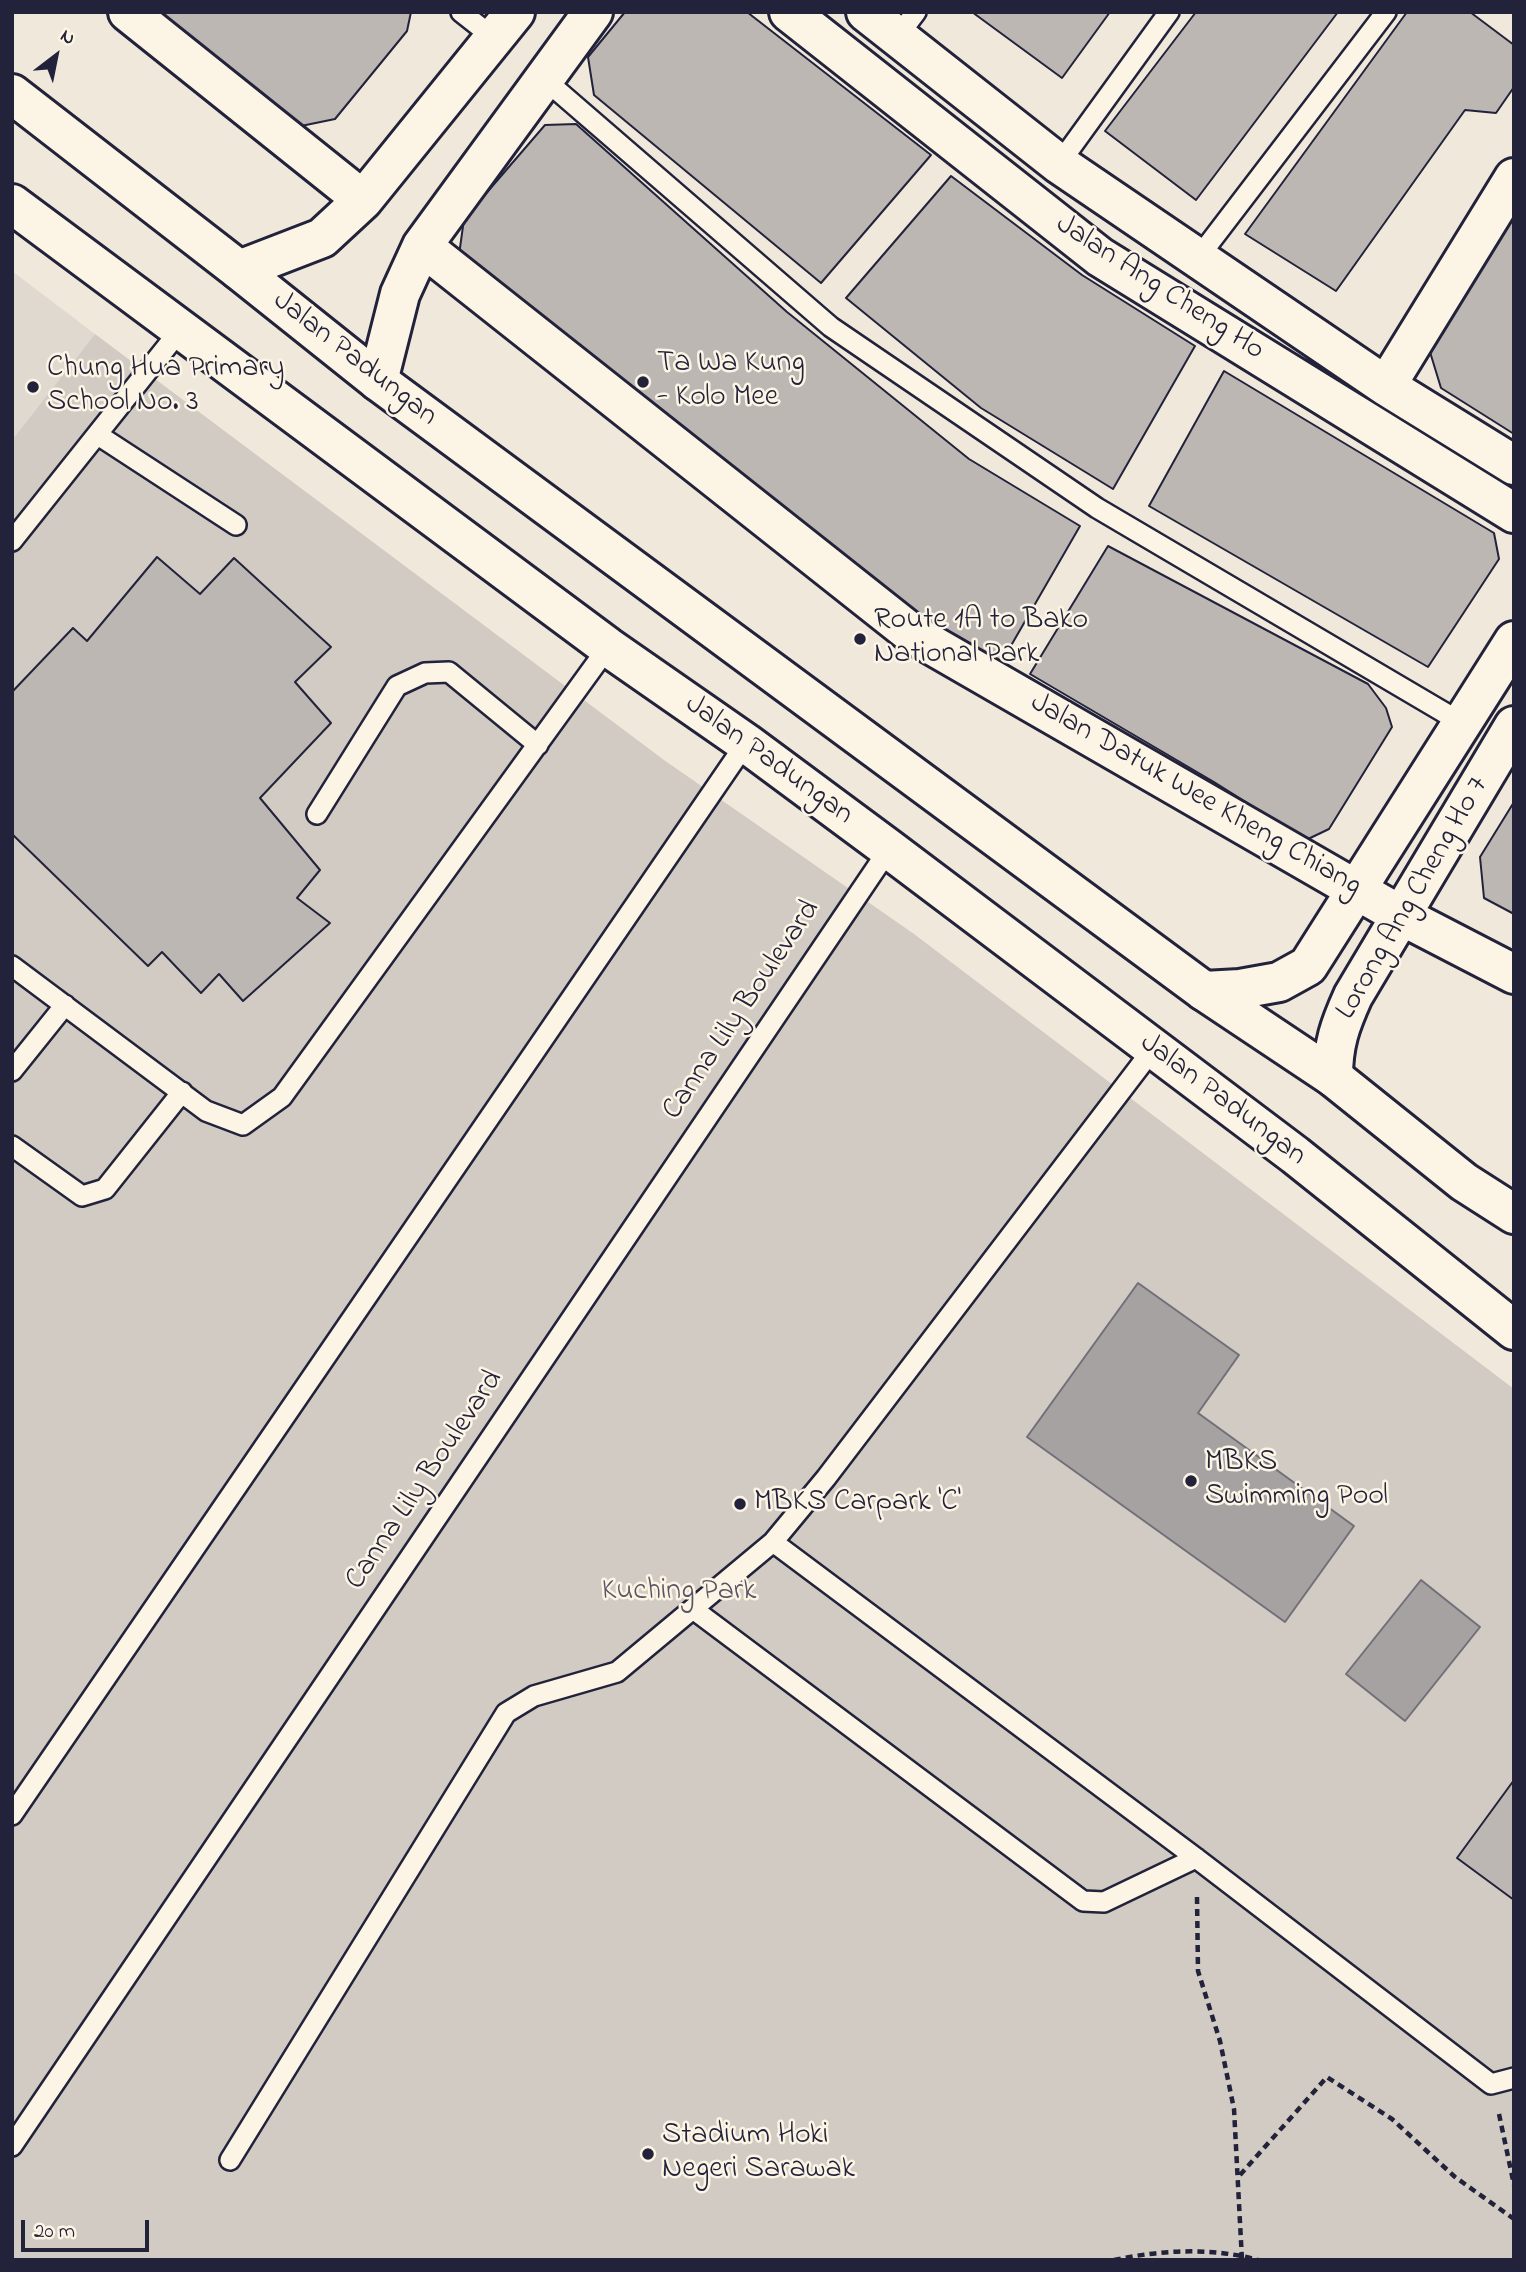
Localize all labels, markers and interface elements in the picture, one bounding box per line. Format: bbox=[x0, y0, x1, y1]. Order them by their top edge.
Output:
north arrow bbox=[21, 21, 91, 91]
text: N bbox=[55, 23, 80, 53]
street label: Jalan Ang Cheng Ho bbox=[1048, 208, 1270, 370]
street label: Jalan Padungan bbox=[264, 284, 444, 436]
place label: Ta Wa Kung - Kolo Mee bbox=[657, 347, 805, 418]
place label: Chung Hua Primary School No. 3 bbox=[47, 352, 285, 422]
marker: Ta Wa Kung - Kolo Mee bbox=[635, 374, 651, 390]
marker: Chung Hua Primary School No. 3 bbox=[25, 379, 41, 395]
place label: Route 1A to Bako National Park bbox=[874, 604, 1088, 674]
marker: Route 1A to Bako National Park bbox=[852, 631, 868, 647]
street label: Jalan Datuk Wee Kheng Chiang bbox=[1023, 686, 1367, 906]
street label: Jalan Padungan bbox=[677, 688, 859, 834]
street label: Lorong Ang Cheng Ho 7 bbox=[1330, 771, 1498, 1027]
street label: Canna Lily Boulevard bbox=[656, 894, 830, 1128]
street label: Jalan Padungan bbox=[1132, 1027, 1312, 1175]
street label: Canna Lily Boulevard bbox=[339, 1364, 513, 1598]
place label: MBKS Swimming Pool bbox=[1205, 1446, 1388, 1516]
marker: MBKS Swimming Pool bbox=[1183, 1473, 1199, 1489]
place label: MBKS Carpark 'C' bbox=[754, 1486, 961, 1522]
marker: MBKS Carpark 'C' bbox=[732, 1496, 748, 1512]
park label: Kuching Park bbox=[602, 1575, 756, 1611]
place label: Stadium Hoki Negeri Sarawak bbox=[662, 2119, 855, 2190]
marker: Stadium Hoki Negeri Sarawak bbox=[640, 2146, 656, 2162]
scale bar bbox=[24, 2206, 152, 2250]
text: 20 m bbox=[34, 2217, 75, 2247]

